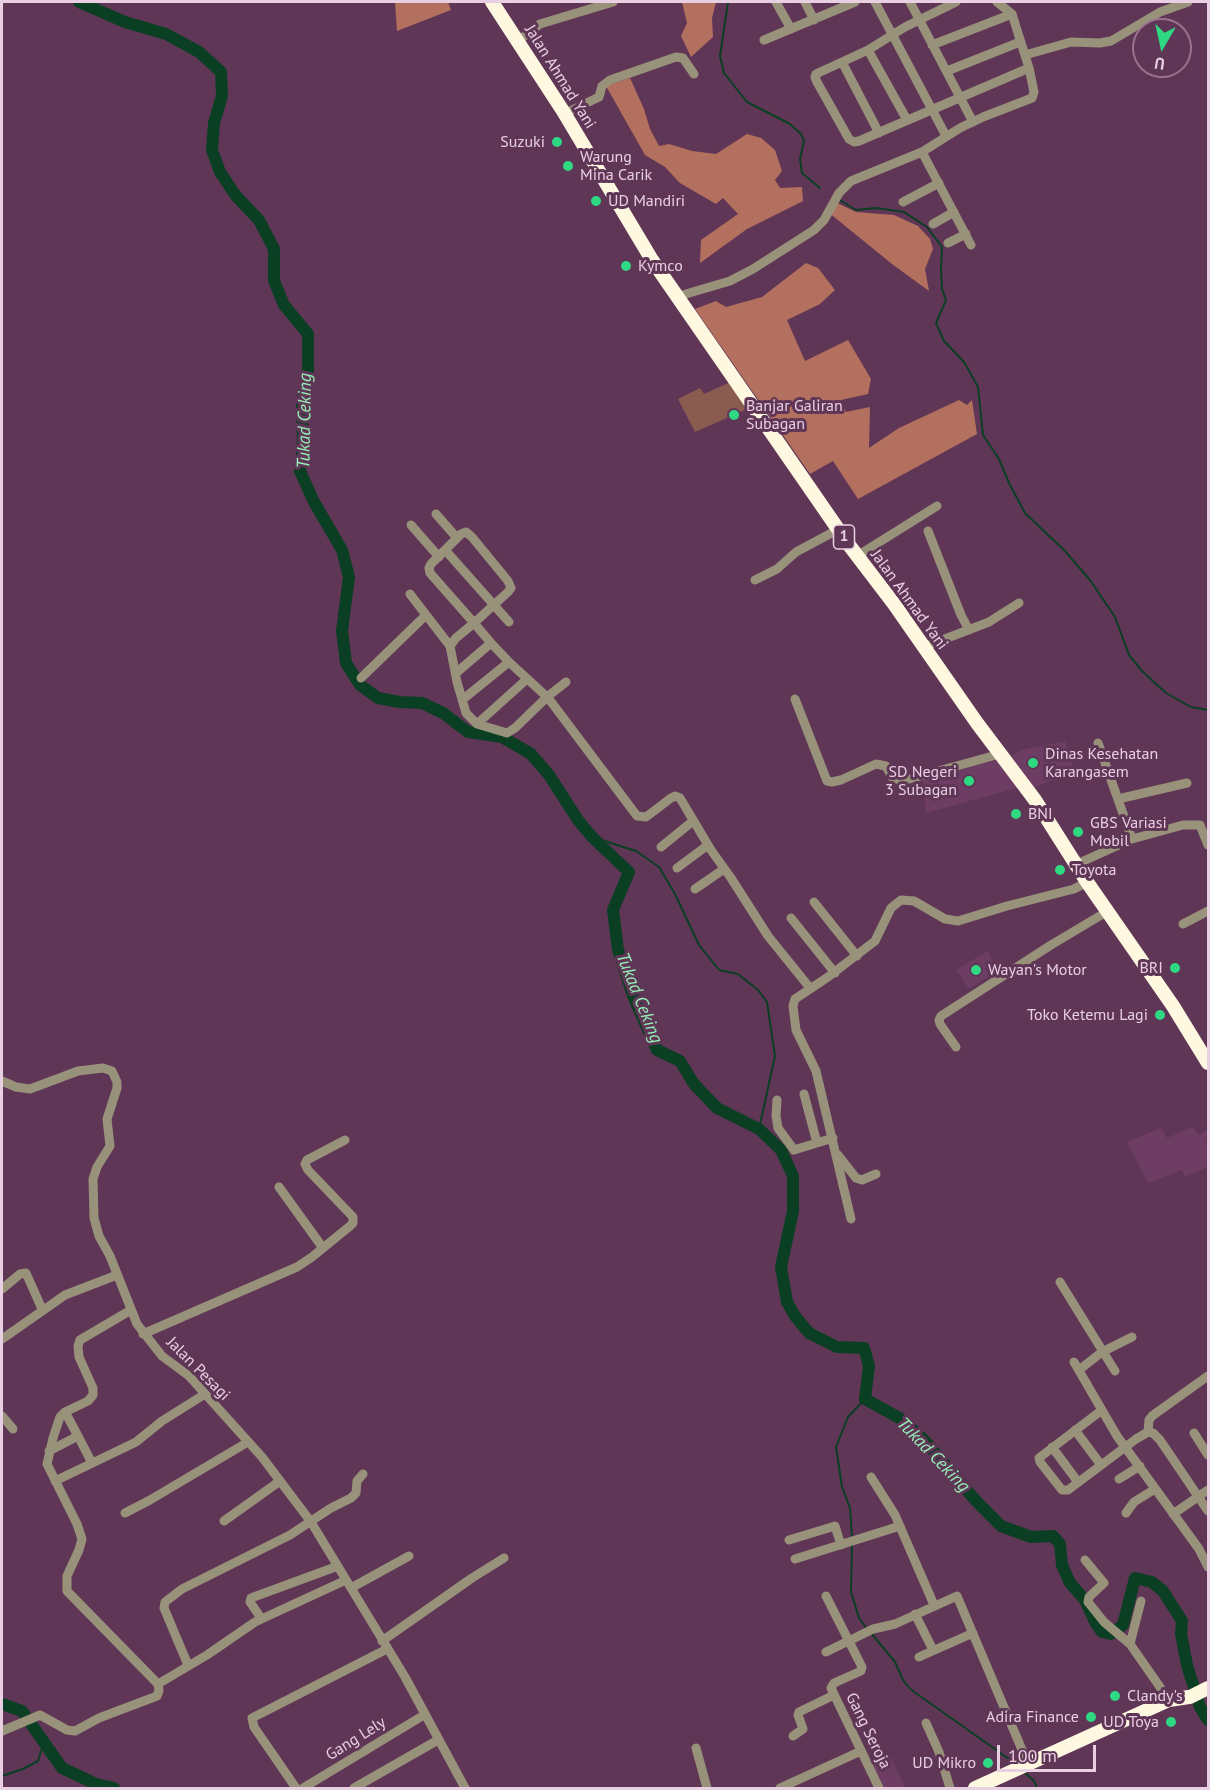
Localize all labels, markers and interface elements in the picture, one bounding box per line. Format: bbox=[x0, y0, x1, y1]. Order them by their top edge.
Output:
north arrow bbox=[1132, 18, 1192, 78]
street label: Jalan Ahmad Yani bbox=[520, 21, 600, 133]
text: U bbox=[1153, 53, 1166, 74]
place label: Suzuki bbox=[500, 132, 545, 152]
marker: Suzuki bbox=[550, 135, 564, 149]
place label: Warung Mina Carik bbox=[580, 147, 652, 185]
marker: Warung Mina Carik bbox=[561, 159, 575, 173]
place label: UD Mandiri bbox=[608, 191, 685, 211]
marker: UD Mandiri bbox=[589, 194, 603, 208]
place label: Kymco bbox=[638, 256, 683, 276]
marker: Kymco bbox=[619, 259, 633, 273]
water label: Tukad Ceking bbox=[293, 373, 317, 469]
place label: Banjar Galiran Subagan bbox=[746, 396, 843, 434]
marker: Banjar Galiran Subagan bbox=[727, 408, 741, 422]
road number: 1 bbox=[834, 525, 854, 549]
street label: Jalan Ahmad Yani bbox=[866, 546, 952, 654]
place label: Dinas Kesehatan Karangasem bbox=[1045, 744, 1158, 782]
marker: Dinas Kesehatan Karangasem bbox=[1026, 756, 1040, 770]
place label: SD Negeri 3 Subagan bbox=[885, 762, 957, 800]
marker: SD Negeri 3 Subagan bbox=[962, 774, 976, 788]
place label: BNI bbox=[1028, 804, 1053, 824]
marker: BNI bbox=[1009, 807, 1023, 821]
place label: GBS Variasi Mobil bbox=[1090, 813, 1167, 851]
marker: GBS Variasi Mobil bbox=[1071, 825, 1085, 839]
place label: Toyota bbox=[1072, 860, 1116, 880]
marker: Toyota bbox=[1053, 863, 1067, 877]
water label: Tukad Ceking bbox=[611, 950, 667, 1046]
place label: BRI bbox=[1139, 958, 1163, 978]
place label: Wayan's Motor bbox=[988, 960, 1087, 980]
marker: BRI bbox=[1168, 961, 1182, 975]
marker: Wayan's Motor bbox=[969, 963, 983, 977]
place label: Toko Ketemu Lagi bbox=[1027, 1005, 1148, 1025]
marker: Toko Ketemu Lagi bbox=[1153, 1008, 1167, 1022]
street label: Jalan Pesagi bbox=[162, 1333, 234, 1405]
water label: Tukad Ceking bbox=[892, 1413, 974, 1497]
place label: Clandy's bbox=[1127, 1686, 1183, 1706]
marker: Clandy's bbox=[1108, 1689, 1122, 1703]
street label: Gang Seroja bbox=[841, 1690, 895, 1772]
place label: Adira Finance bbox=[986, 1707, 1079, 1727]
marker: Adira Finance bbox=[1084, 1710, 1098, 1724]
place label: UD Toya bbox=[1103, 1712, 1159, 1732]
street label: Gang Lely bbox=[323, 1713, 389, 1765]
marker: UD Toya bbox=[1164, 1715, 1178, 1729]
scale bar bbox=[1000, 1733, 1099, 1771]
text: 100 m bbox=[1008, 1744, 1057, 1767]
place label: UD Mikro bbox=[912, 1753, 976, 1773]
marker: UD Mikro bbox=[981, 1756, 995, 1770]

